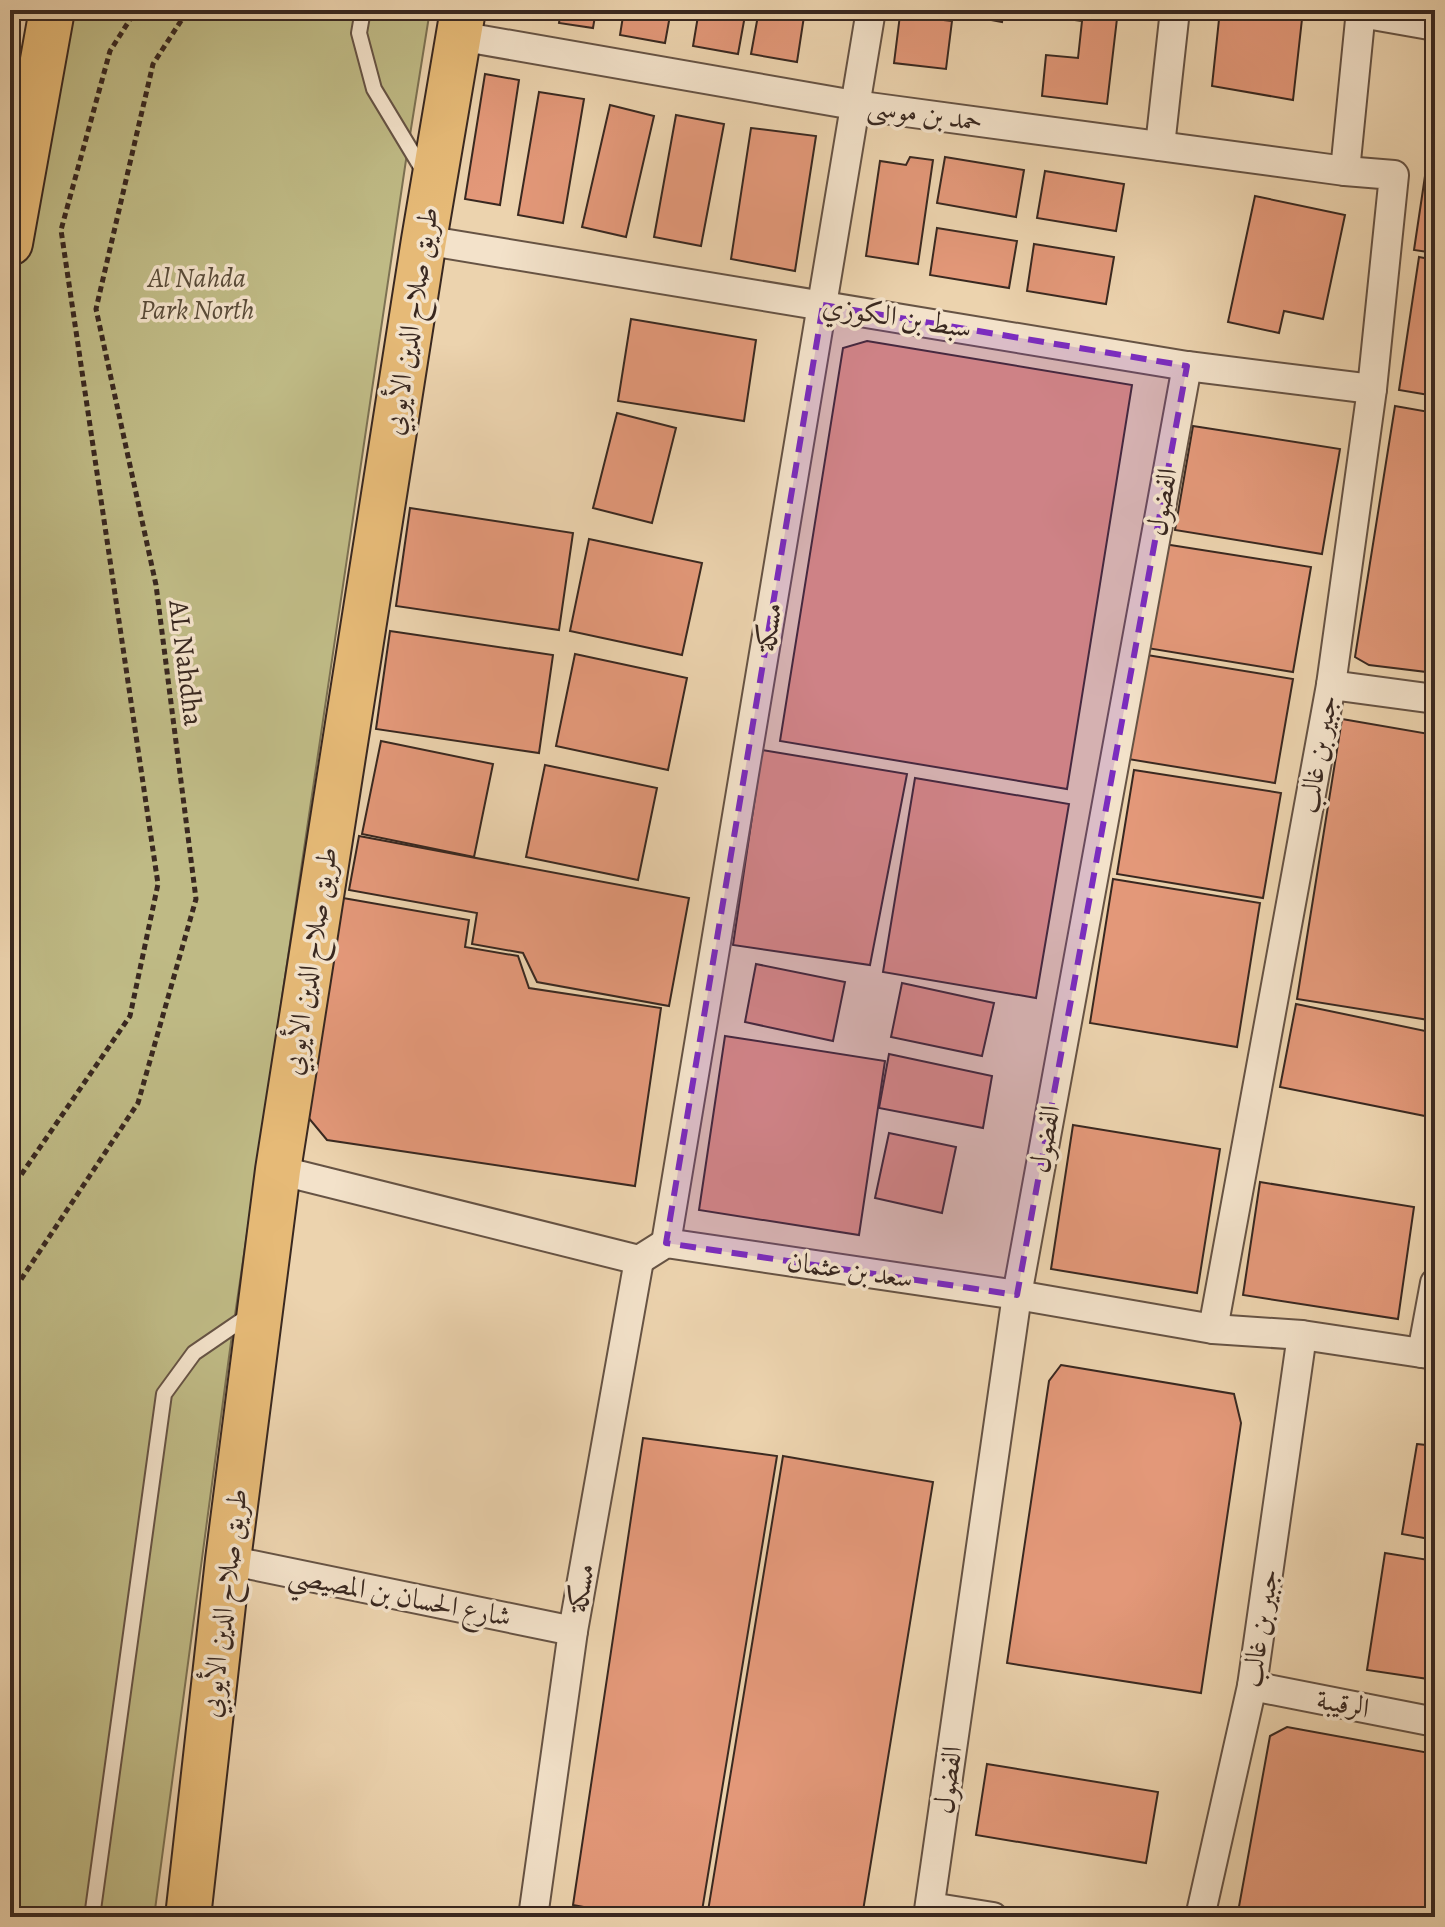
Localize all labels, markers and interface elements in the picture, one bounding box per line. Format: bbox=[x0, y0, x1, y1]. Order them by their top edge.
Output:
street label: حمد بن موسى bbox=[865, 87, 985, 141]
street label: طريق صلاح الدين الأيوبي bbox=[374, 204, 454, 439]
park label: Al Nahda Park North bbox=[140, 259, 254, 329]
street label: سبط بن الكوزي bbox=[819, 286, 974, 351]
street label: الفضول bbox=[1137, 465, 1187, 539]
street label: AL Nahdha bbox=[159, 597, 213, 728]
street label: مسكة bbox=[746, 600, 792, 656]
street label: جبير بن غالب bbox=[1289, 692, 1347, 816]
street label: طريق صلاح الدين الأيوبي bbox=[273, 844, 353, 1079]
street label: الفضول bbox=[1020, 1102, 1070, 1176]
street label: سعد بن عثمان bbox=[785, 1242, 915, 1298]
street label: طريق صلاح الدين الأيوبي bbox=[191, 1486, 263, 1721]
street label: شارع الحسان بن المصيصي bbox=[284, 1556, 515, 1643]
street label: مسكة bbox=[558, 1560, 604, 1617]
street label: جبير بن غالب bbox=[1232, 1566, 1288, 1690]
street label: الرقيبة bbox=[1313, 1680, 1373, 1728]
street label: الفضول bbox=[924, 1744, 972, 1816]

